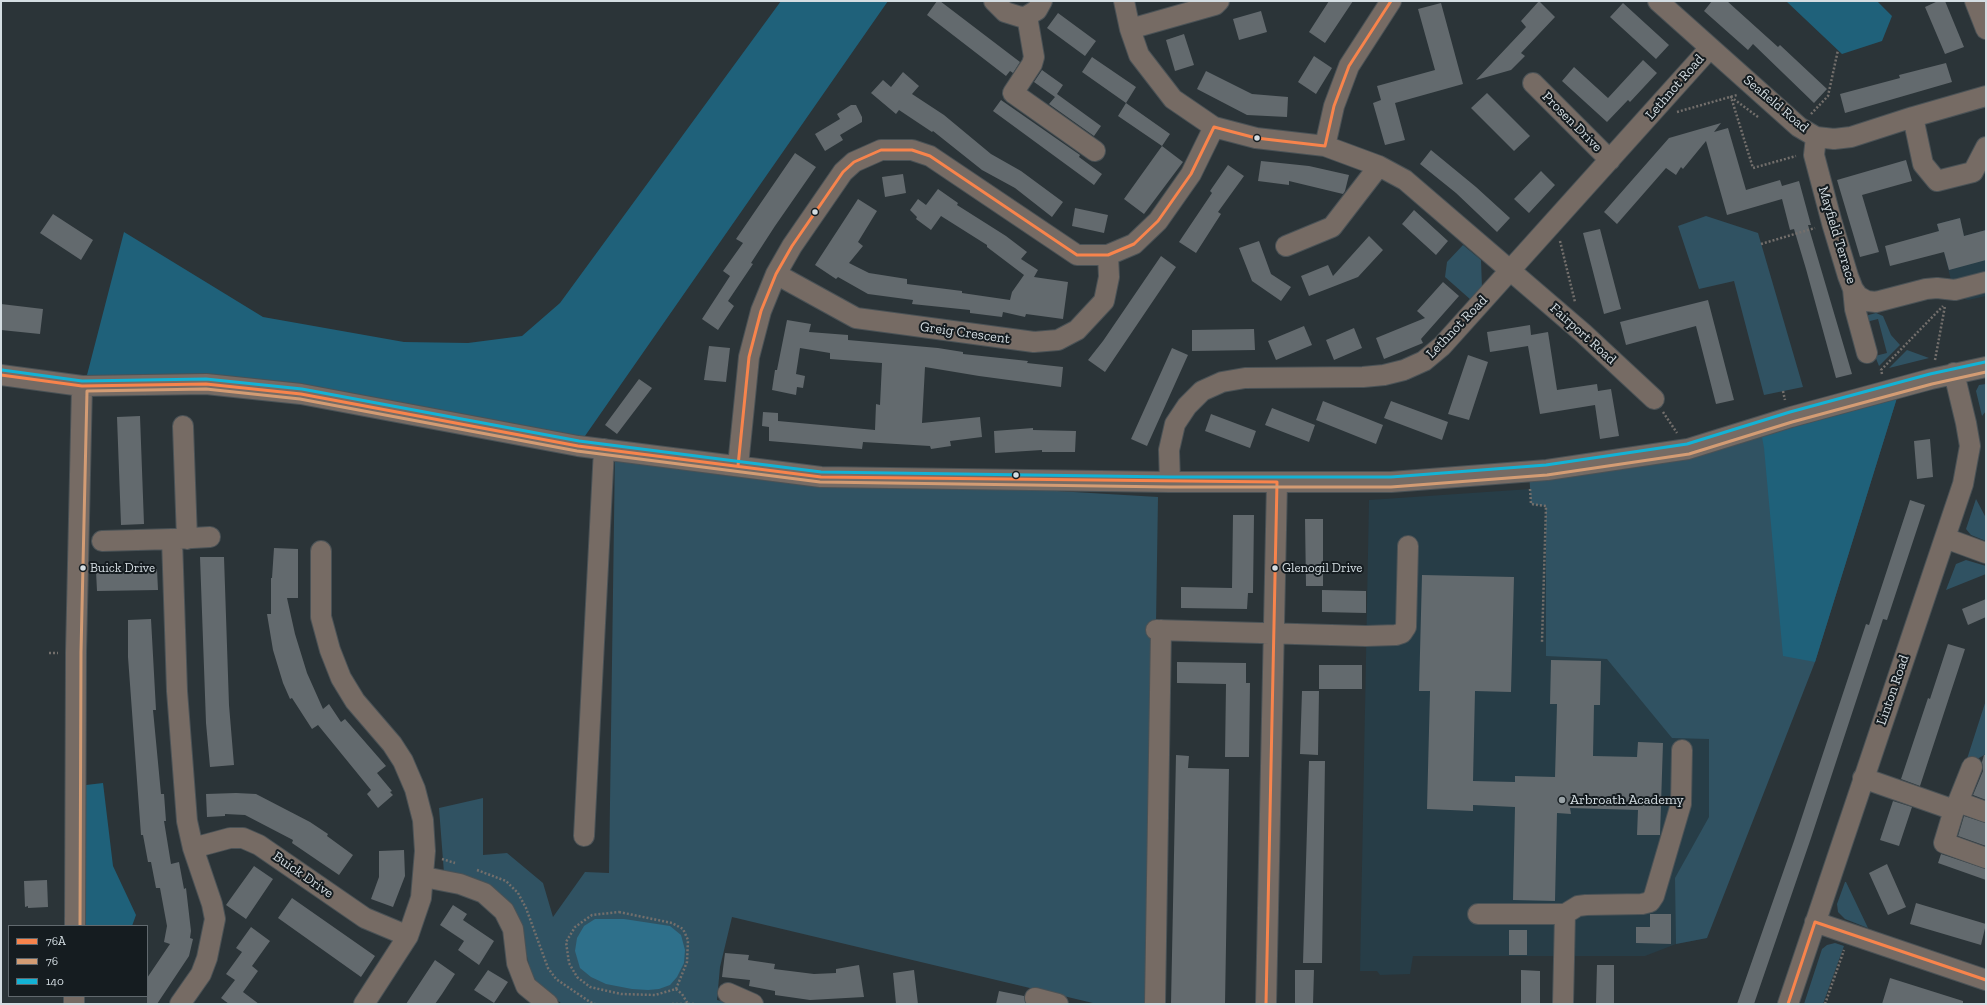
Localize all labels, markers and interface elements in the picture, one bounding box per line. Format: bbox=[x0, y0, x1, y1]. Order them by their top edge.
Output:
street label: Lethnot Road bbox=[1642, 51, 1708, 123]
street label: Seafield Road bbox=[1740, 72, 1812, 136]
street label: Prosen Drive bbox=[1538, 88, 1606, 156]
unlabelled marker bbox=[1252, 133, 1262, 143]
street label: Mayfield Terrace bbox=[1814, 184, 1860, 286]
unlabelled marker bbox=[810, 207, 820, 217]
street label: Lethnot Road bbox=[1423, 292, 1491, 362]
street label: Fairport Road bbox=[1546, 300, 1620, 368]
street label: Greig Crescent bbox=[919, 318, 1011, 348]
unlabelled marker bbox=[1011, 470, 1021, 480]
place label: Buick Drive bbox=[90, 560, 155, 576]
place label: Glenogil Drive bbox=[1282, 560, 1362, 576]
marker: Buick Drive bbox=[78, 563, 88, 573]
marker: Glenogil Drive bbox=[1270, 563, 1280, 573]
street label: Linton Road bbox=[1873, 653, 1913, 727]
place label: Arbroath Academy bbox=[1570, 792, 1684, 808]
marker: Arbroath Academy bbox=[1557, 795, 1567, 805]
street label: Buick Drive bbox=[269, 848, 337, 902]
legend bbox=[8, 925, 148, 997]
text: 76A bbox=[46, 934, 66, 948]
text: 76 bbox=[46, 954, 58, 968]
text: 140 bbox=[46, 974, 64, 988]

